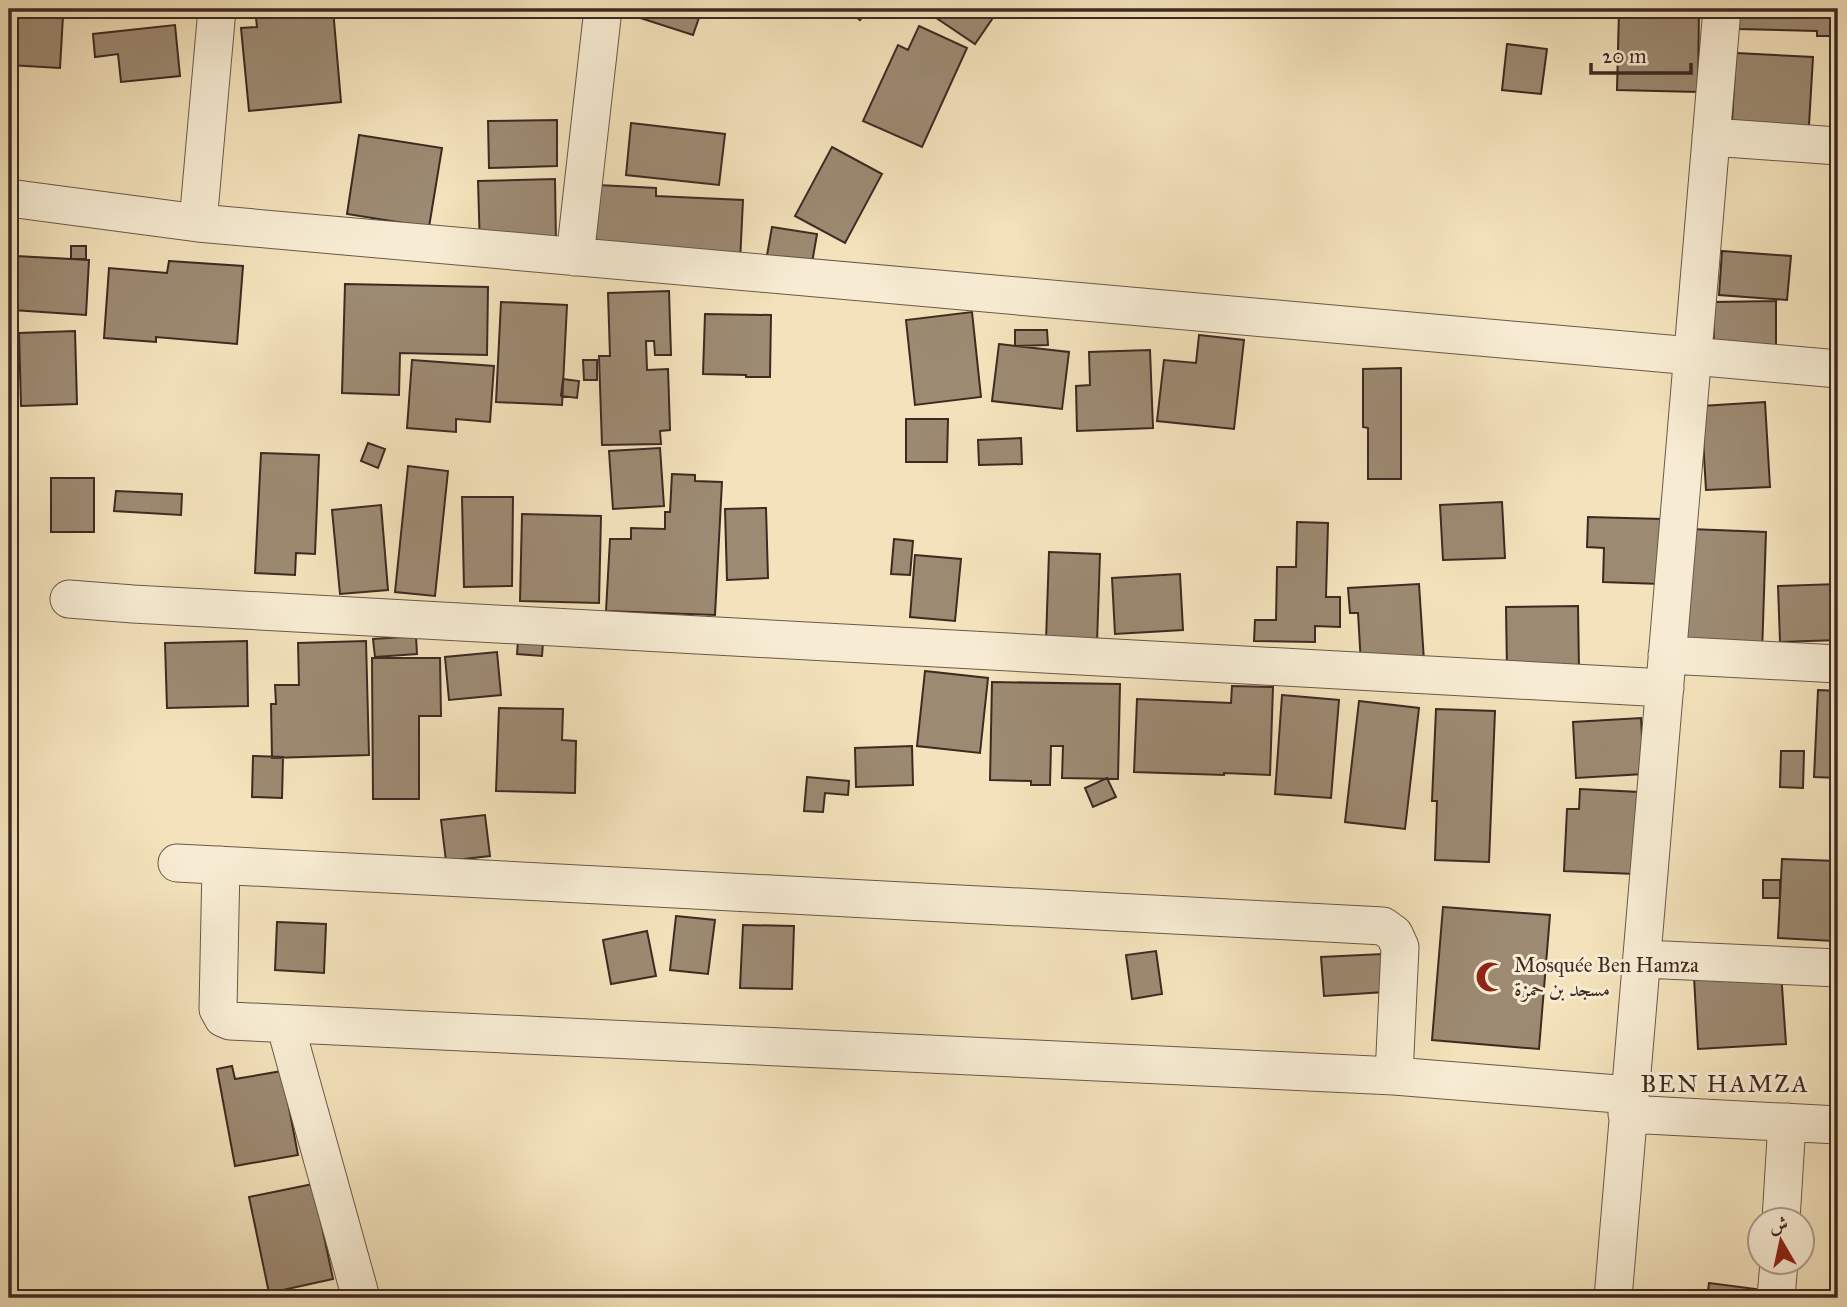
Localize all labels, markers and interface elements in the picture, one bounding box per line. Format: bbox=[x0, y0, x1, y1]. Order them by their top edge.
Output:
scale bar bbox=[1591, 32, 1691, 76]
text: 20 m bbox=[1602, 43, 1647, 69]
place label: Mosquée Ben Hamza مسجد بن حمزة bbox=[1514, 952, 1699, 1002]
mosque icon: Mosquée Ben Hamza مسجد بن حمزة bbox=[1474, 960, 1508, 994]
district label: BEN HAMZA bbox=[1640, 1069, 1810, 1099]
north arrow bbox=[1745, 1206, 1815, 1276]
text: ش bbox=[1767, 1212, 1790, 1238]

